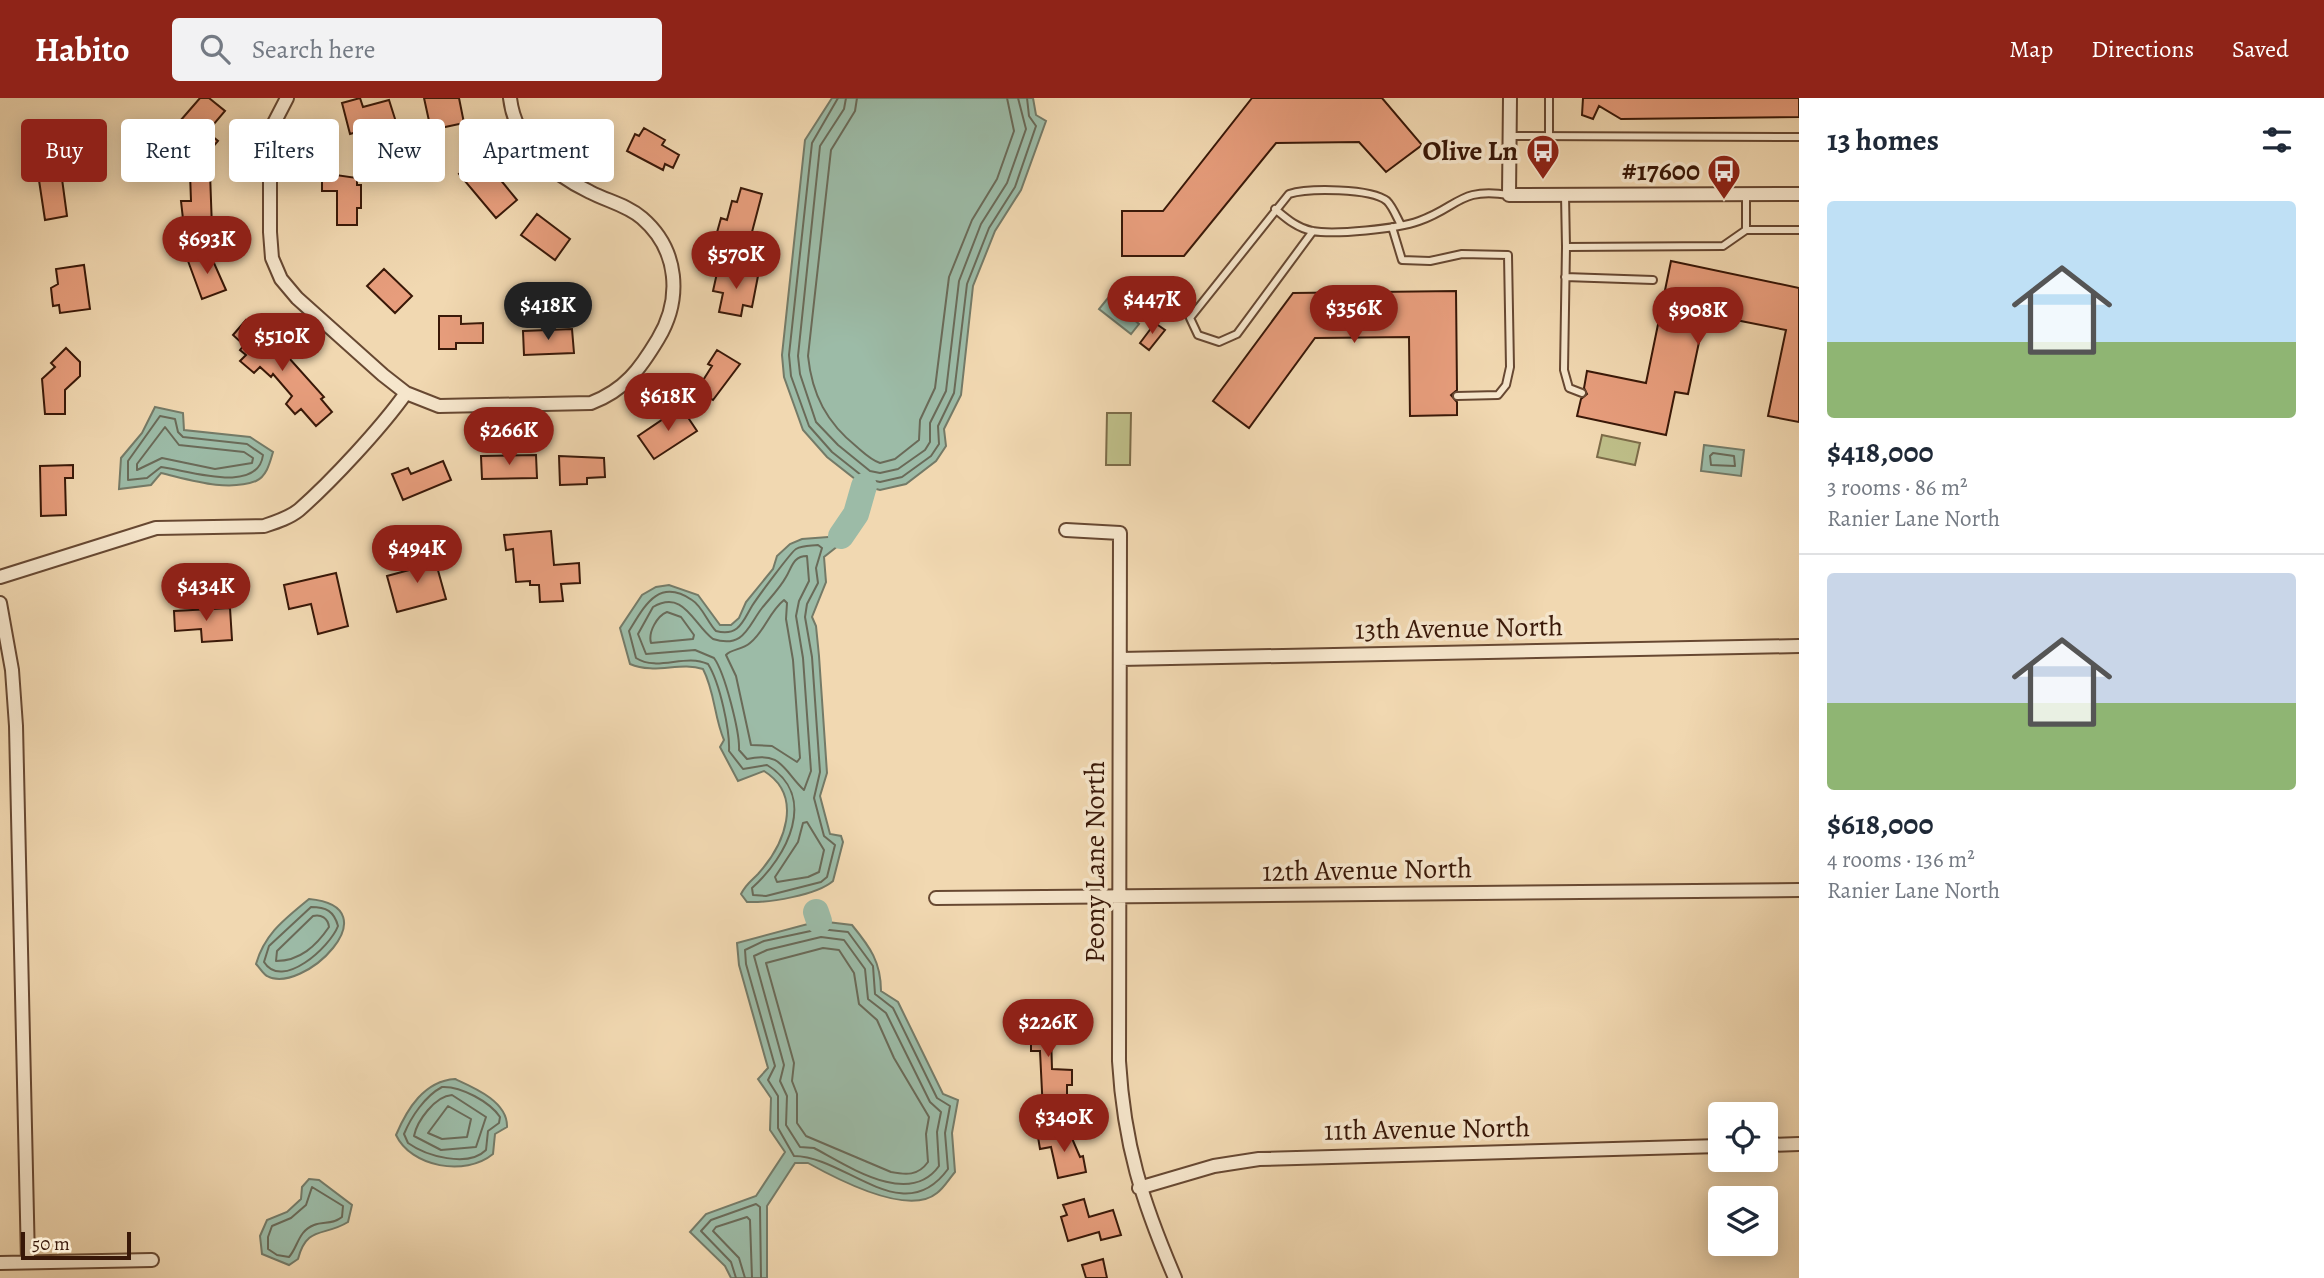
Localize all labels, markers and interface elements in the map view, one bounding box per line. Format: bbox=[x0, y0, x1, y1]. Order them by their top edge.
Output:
search box bbox=[172, 18, 662, 81]
text: Habito bbox=[35, 27, 130, 72]
icon: search bbox=[196, 30, 234, 68]
text: Search here bbox=[252, 32, 375, 67]
text: Map bbox=[2009, 33, 2053, 65]
text: Directions bbox=[2091, 33, 2194, 65]
text: Saved bbox=[2232, 33, 2289, 65]
chip: Buy bbox=[21, 119, 107, 182]
chip: Rent bbox=[121, 119, 215, 182]
chip: Filters bbox=[229, 119, 339, 182]
chip: New bbox=[353, 119, 445, 182]
chip: Apartment bbox=[459, 119, 614, 182]
text: 13 homes bbox=[1827, 120, 1939, 160]
icon: filters bbox=[2258, 121, 2296, 159]
place label: Olive Ln bbox=[1422, 132, 1518, 170]
bus stop icon: Olive Ln bbox=[1524, 132, 1562, 181]
place label: #17600 bbox=[1622, 152, 1700, 190]
bus stop icon: #17600 bbox=[1705, 152, 1743, 201]
pin: $693K bbox=[158, 216, 256, 276]
text: $693K bbox=[178, 223, 236, 254]
pin: $570K bbox=[687, 232, 785, 291]
text: $570K bbox=[707, 238, 765, 269]
icon: home bbox=[1999, 247, 2125, 373]
pin: $447K bbox=[1103, 276, 1201, 336]
pin: $418K bbox=[499, 282, 597, 342]
text: $447K bbox=[1123, 283, 1181, 314]
pin: $356K bbox=[1305, 286, 1403, 345]
pin: $908K bbox=[1649, 288, 1747, 347]
text: $418K bbox=[520, 289, 576, 320]
text: $356K bbox=[1326, 292, 1382, 323]
text: $908K bbox=[1668, 294, 1728, 325]
pin: $510K bbox=[233, 314, 331, 373]
text: $510K bbox=[254, 320, 310, 351]
pin: $618K bbox=[619, 374, 717, 433]
text: $618K bbox=[640, 380, 696, 411]
pin: $266K bbox=[460, 408, 558, 467]
text: $266K bbox=[480, 414, 538, 445]
text: $418,000 bbox=[1827, 432, 1934, 472]
text: 3 rooms · 86 m² bbox=[1827, 472, 1968, 503]
text: Ranier Lane North bbox=[1827, 503, 2000, 534]
pin: $494K bbox=[368, 526, 466, 585]
text: $494K bbox=[388, 532, 446, 563]
pin: $434K bbox=[157, 564, 255, 623]
text: $434K bbox=[177, 570, 235, 601]
street label: 13th Avenue North bbox=[1355, 607, 1564, 649]
icon: home bbox=[1999, 619, 2125, 745]
street label: Peony Lane North bbox=[1076, 761, 1114, 963]
text: $618,000 bbox=[1827, 804, 1933, 844]
text: 4 rooms · 136 m² bbox=[1827, 844, 1975, 875]
street label: 12th Avenue North bbox=[1262, 849, 1472, 891]
text: Ranier Lane North bbox=[1827, 875, 2000, 906]
pin: $226K bbox=[999, 1000, 1097, 1059]
text: $226K bbox=[1019, 1006, 1077, 1037]
pin: $340K bbox=[1015, 1094, 1113, 1154]
text: $340K bbox=[1035, 1101, 1093, 1132]
map controls bbox=[1708, 1102, 1778, 1256]
button: locate bbox=[1708, 1102, 1778, 1172]
street label: 11th Avenue North bbox=[1324, 1108, 1530, 1150]
button: layers bbox=[1708, 1186, 1778, 1256]
scale bar bbox=[21, 1229, 131, 1261]
text: 50 m bbox=[32, 1231, 70, 1257]

